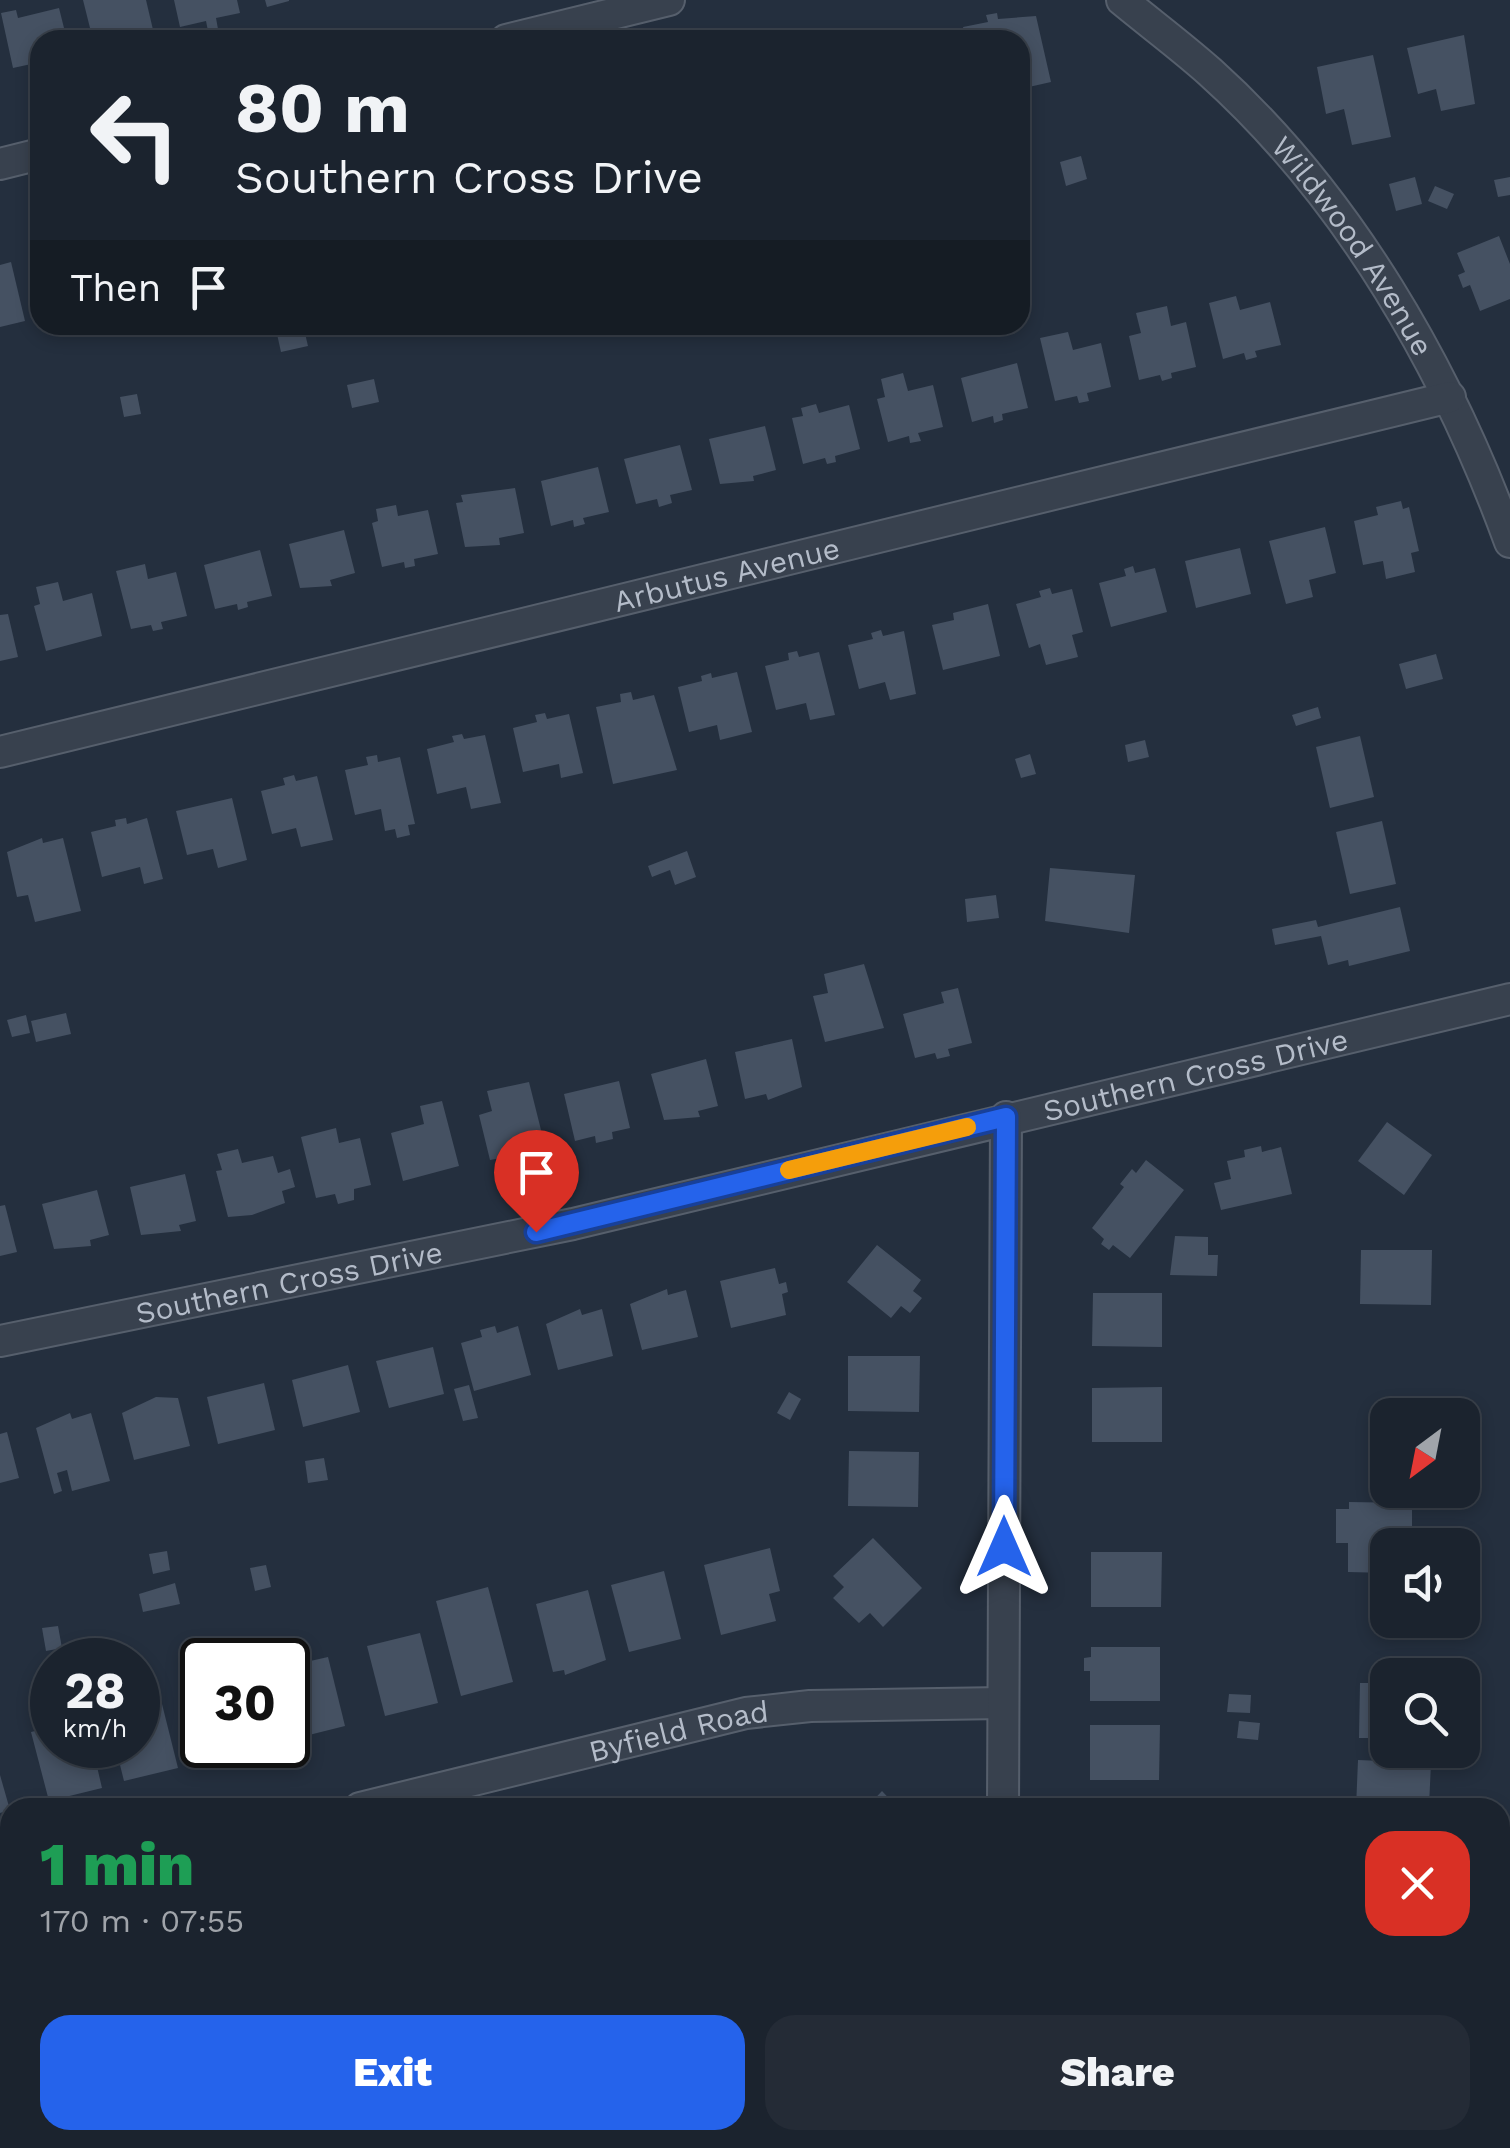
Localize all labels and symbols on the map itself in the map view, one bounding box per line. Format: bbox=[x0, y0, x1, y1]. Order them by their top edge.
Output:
street label: Wildwood Avenue bbox=[1265, 129, 1441, 362]
street label: Arbutus Avenue bbox=[610, 530, 843, 619]
street label: Southern Cross Drive bbox=[1040, 1021, 1351, 1128]
pin bbox=[494, 1130, 579, 1233]
street label: Southern Cross Drive bbox=[133, 1234, 445, 1330]
north arrow bbox=[1370, 1398, 1480, 1508]
position arrow bbox=[952, 1495, 1056, 1599]
speed limit sign: 30 bbox=[180, 1638, 310, 1768]
street label: Byfield Road bbox=[585, 1693, 770, 1769]

